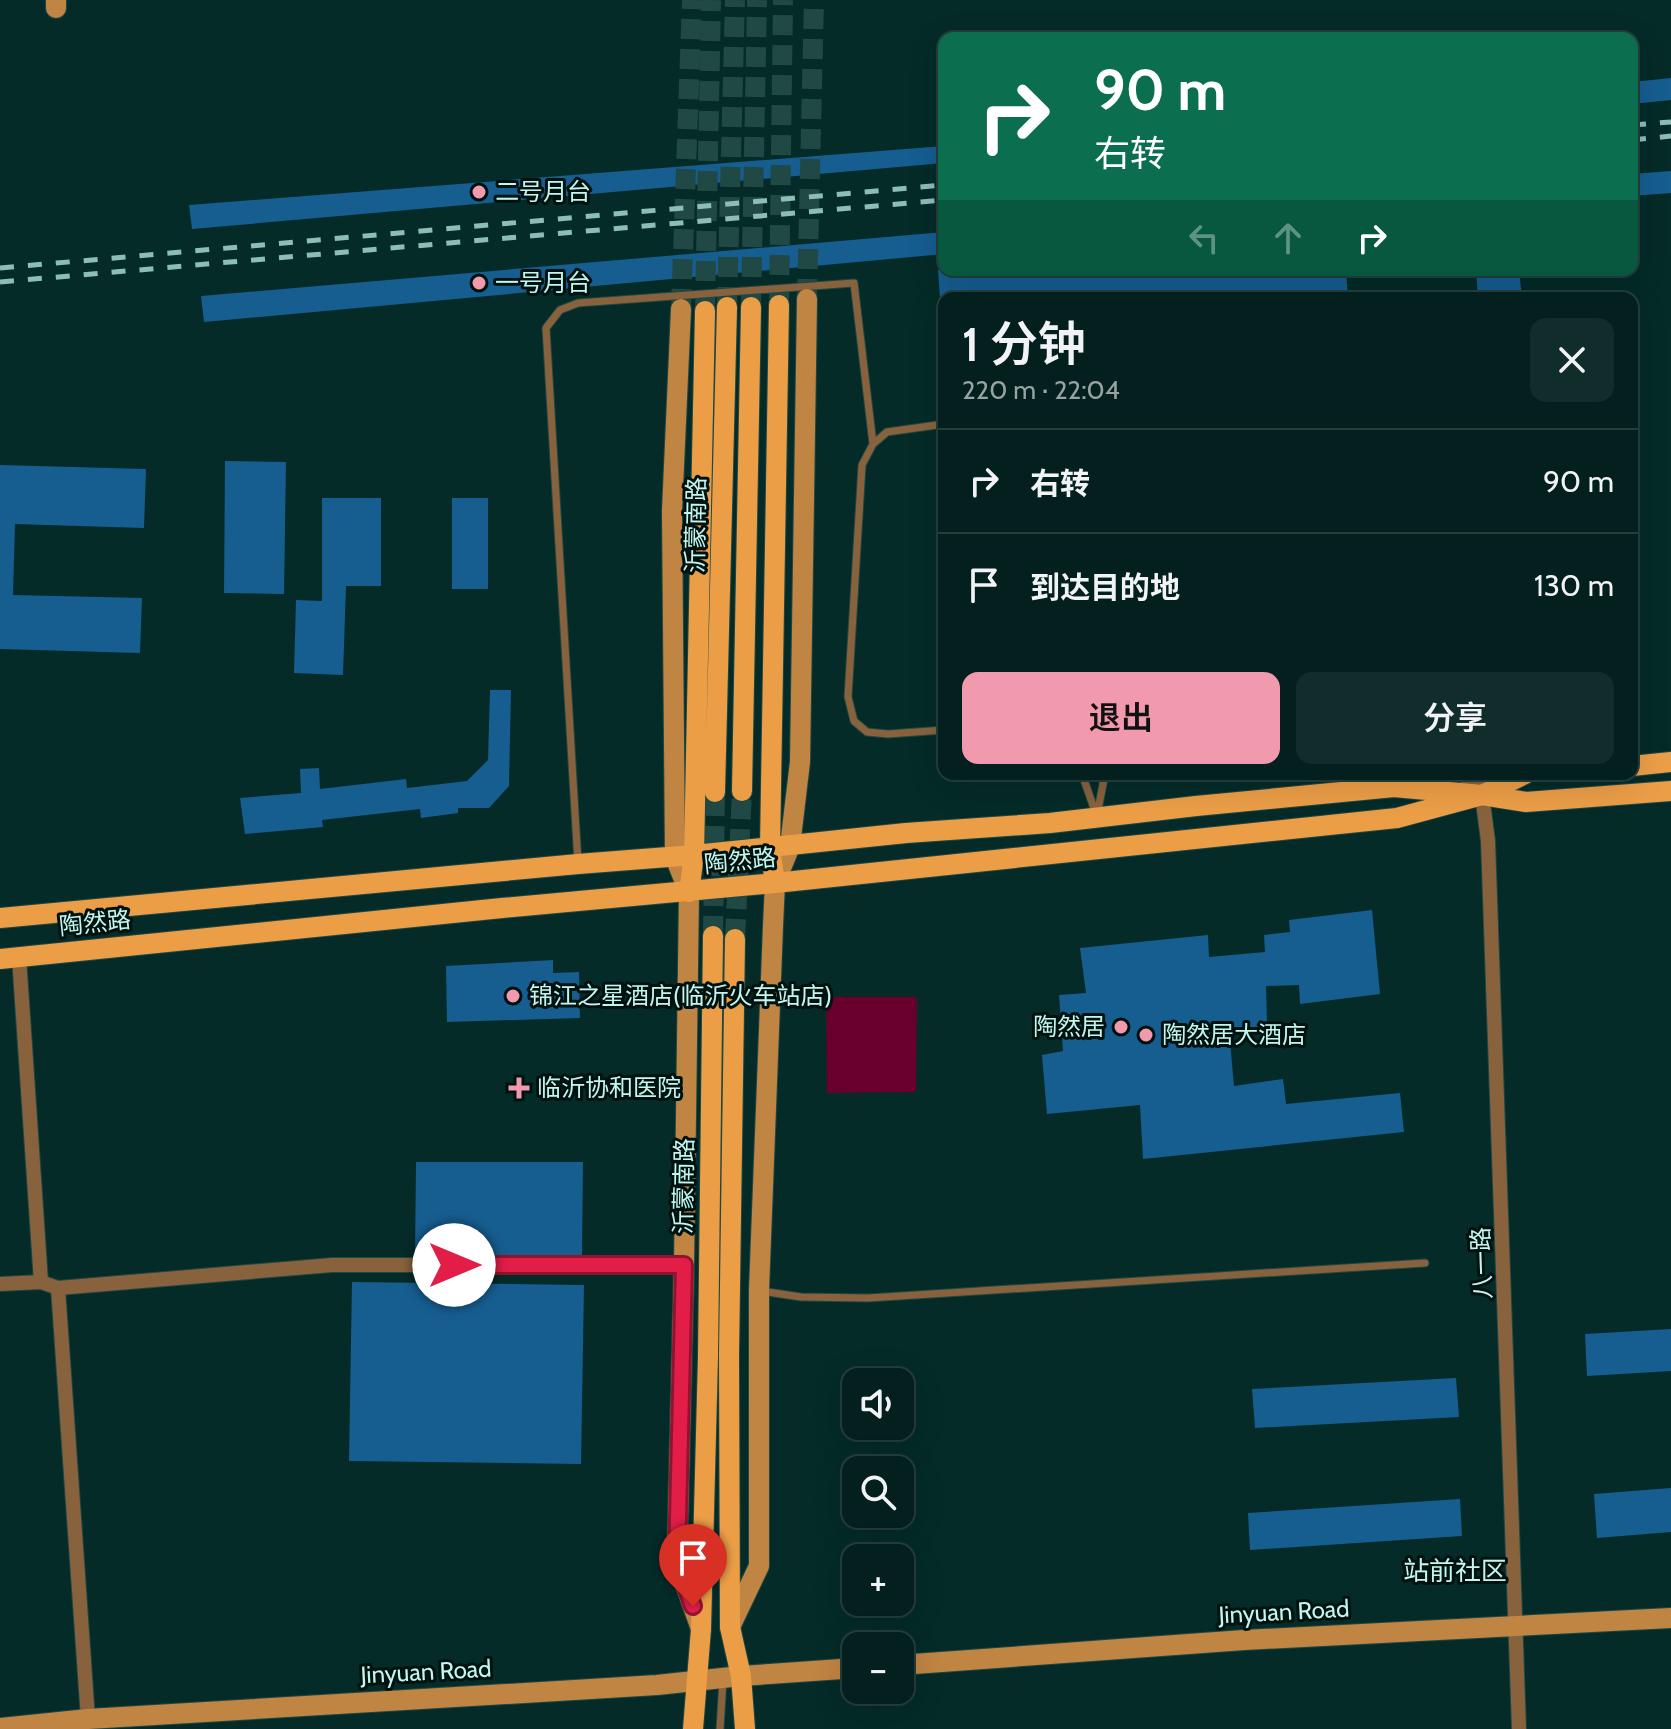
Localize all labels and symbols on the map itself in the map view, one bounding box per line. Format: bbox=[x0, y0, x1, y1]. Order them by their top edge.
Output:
place label: 二号月台 bbox=[495, 177, 591, 206]
marker: 二号月台 bbox=[470, 183, 488, 201]
place label: 一号月台 bbox=[495, 268, 591, 297]
marker: 一号月台 bbox=[470, 274, 488, 292]
street label: 沂蒙南路 bbox=[680, 477, 711, 573]
street label: 陶然路 bbox=[703, 842, 777, 879]
street label: 陶然路 bbox=[58, 904, 132, 941]
place label: 锦江之星酒店(临沂火车站店) bbox=[529, 981, 832, 1010]
marker: 锦江之星酒店(临沂火车站店) bbox=[504, 987, 522, 1005]
place label: 陶然居 bbox=[1033, 1012, 1105, 1041]
marker: 陶然居 bbox=[1112, 1018, 1130, 1036]
place label: 陶然居大酒店 bbox=[1162, 1020, 1306, 1049]
marker: 陶然居大酒店 bbox=[1137, 1026, 1155, 1044]
place label: 临沂协和医院 bbox=[537, 1073, 681, 1102]
marker: 临沂协和医院 bbox=[508, 1077, 530, 1099]
street label: 沂蒙南路 bbox=[668, 1138, 699, 1234]
position arrow bbox=[412, 1223, 496, 1307]
street label: 八一路 bbox=[1466, 1227, 1497, 1300]
pin bbox=[659, 1524, 727, 1606]
district label: 站前社区 bbox=[1403, 1555, 1507, 1587]
street label: Jinyuan Road bbox=[1217, 1594, 1350, 1629]
street label: Jinyuan Road bbox=[359, 1654, 492, 1689]

